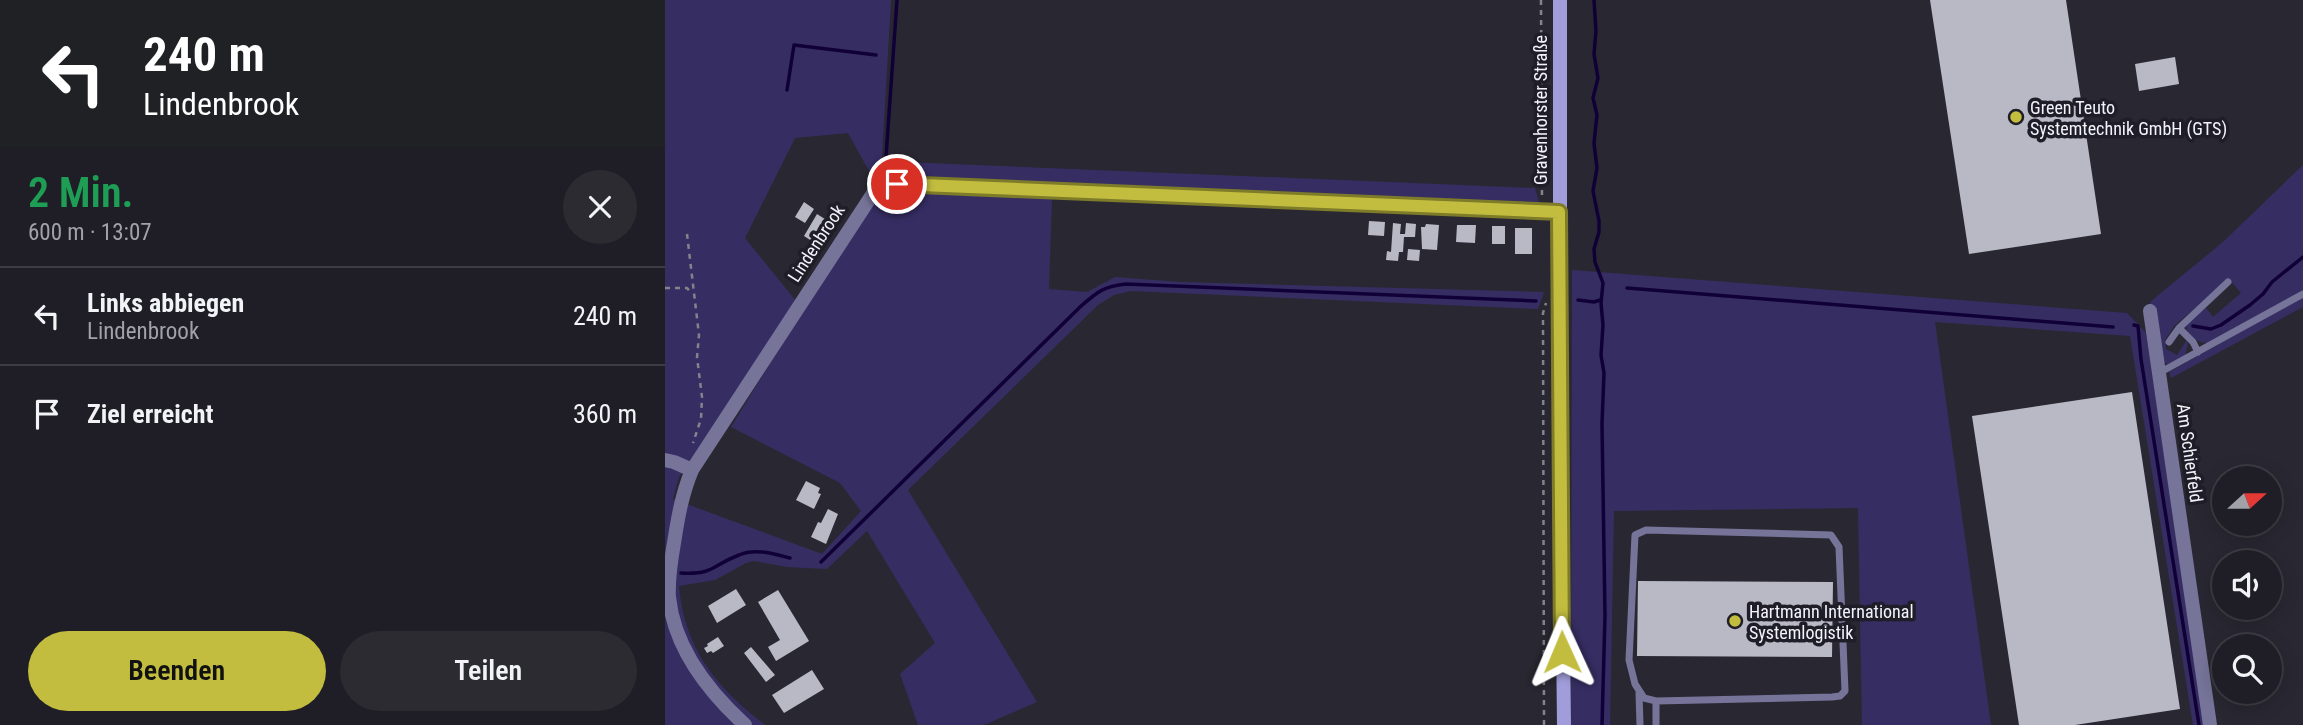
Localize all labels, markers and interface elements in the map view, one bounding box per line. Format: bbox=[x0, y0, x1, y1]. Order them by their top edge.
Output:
text: 240 m bbox=[143, 26, 265, 83]
icon: left bbox=[28, 28, 119, 119]
street label: Gravenhorster Straße bbox=[1530, 35, 1551, 185]
text: Lindenbrook bbox=[143, 85, 299, 123]
place label: Green Teuto Systemtechnik GmbH (GTS) bbox=[2030, 97, 2227, 140]
marker: Green Teuto Systemtechnik GmbH (GTS) bbox=[2008, 109, 2024, 125]
pin bbox=[867, 154, 927, 214]
icon: arrive bbox=[878, 165, 916, 203]
text: 2 Min. bbox=[28, 168, 134, 217]
button: close bbox=[563, 170, 637, 244]
street label: Lindenbrook bbox=[783, 200, 849, 286]
text: 600 m · 13:07 bbox=[28, 219, 152, 246]
text: Links abbiegen bbox=[87, 288, 244, 318]
icon: left bbox=[28, 297, 66, 335]
text: 240 m bbox=[573, 301, 637, 331]
text: Lindenbrook bbox=[87, 318, 199, 345]
icon: arrive bbox=[28, 395, 66, 433]
text: Ziel erreicht bbox=[87, 399, 213, 429]
text: 360 m bbox=[573, 399, 637, 429]
street label: Am Schierfeld bbox=[2173, 402, 2207, 504]
north arrow bbox=[2212, 466, 2282, 536]
map controls bbox=[2212, 466, 2282, 704]
button: sound bbox=[2212, 550, 2282, 620]
place label: Hartmann International Systemlogistik bbox=[1749, 601, 1914, 643]
marker: Hartmann International Systemlogistik bbox=[1727, 613, 1743, 629]
position arrow bbox=[1525, 615, 1599, 689]
button: Beenden bbox=[28, 631, 326, 711]
button: Teilen bbox=[340, 631, 637, 711]
button: search bbox=[2212, 634, 2282, 704]

